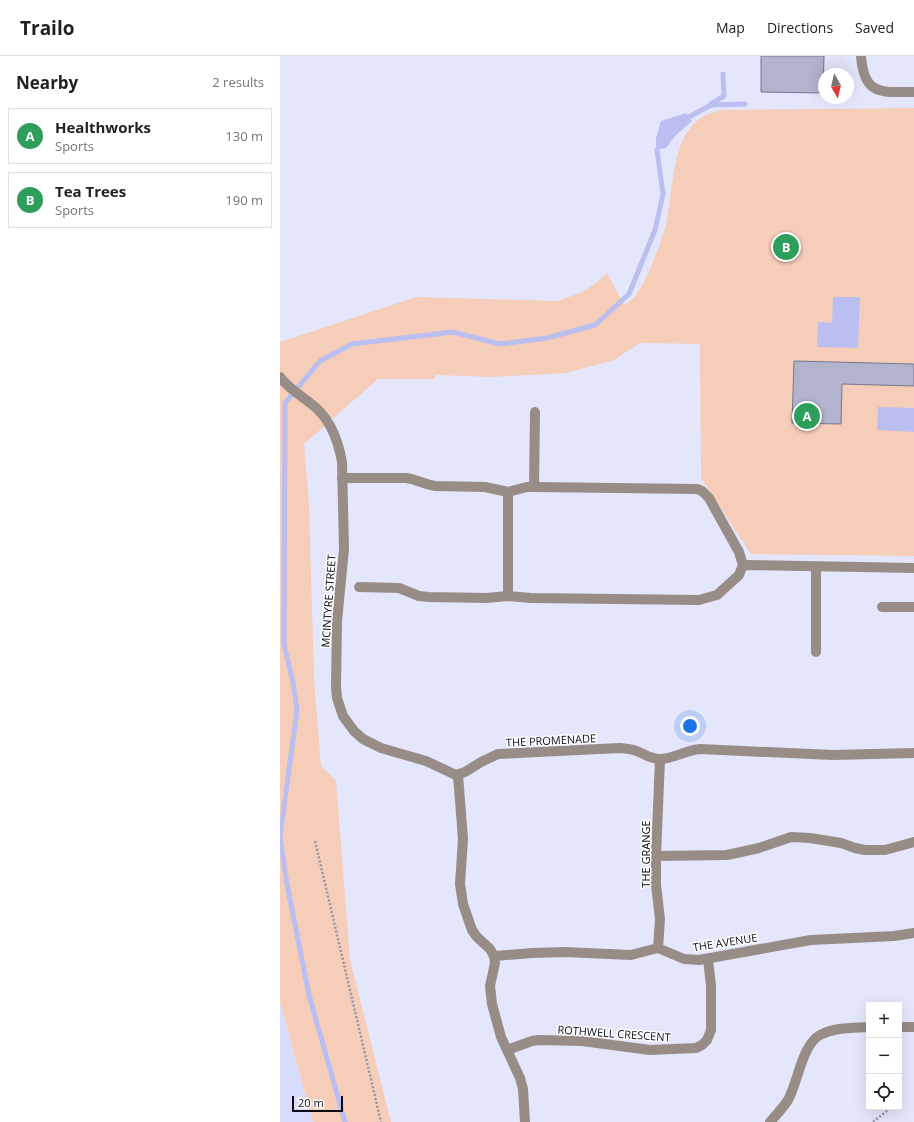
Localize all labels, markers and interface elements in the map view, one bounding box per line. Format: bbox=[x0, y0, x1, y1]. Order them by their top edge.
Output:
text: Trailo bbox=[20, 15, 74, 41]
text: Map bbox=[716, 18, 745, 37]
text: Directions bbox=[767, 18, 833, 37]
text: Saved bbox=[855, 18, 894, 37]
north arrow bbox=[818, 68, 854, 104]
text: Nearby bbox=[16, 71, 78, 94]
text: 2 results bbox=[212, 73, 264, 91]
text: Healthworks bbox=[55, 117, 151, 137]
text: A bbox=[26, 127, 34, 145]
text: 130 m bbox=[225, 127, 263, 145]
text: Sports bbox=[55, 137, 94, 155]
text: Tea Trees bbox=[55, 181, 126, 201]
text: B bbox=[26, 191, 34, 209]
text: 190 m bbox=[225, 191, 263, 209]
text: Sports bbox=[55, 201, 94, 219]
pin: B bbox=[773, 232, 799, 262]
pin: A bbox=[794, 401, 820, 431]
street label: MCINTYRE STREET bbox=[317, 554, 339, 648]
your location bbox=[680, 716, 700, 736]
street label: THE PROMENADE bbox=[505, 730, 597, 750]
street label: THE GRANGE bbox=[638, 820, 653, 888]
street label: THE AVENUE bbox=[692, 929, 758, 955]
map controls bbox=[866, 1002, 902, 1110]
button: + bbox=[866, 1002, 902, 1038]
street label: ROTHWELL CRESCENT bbox=[557, 1022, 671, 1044]
button: − bbox=[866, 1038, 902, 1074]
button: locate bbox=[866, 1074, 902, 1110]
scale bar bbox=[292, 1094, 343, 1113]
text: 20 m bbox=[298, 1095, 324, 1110]

